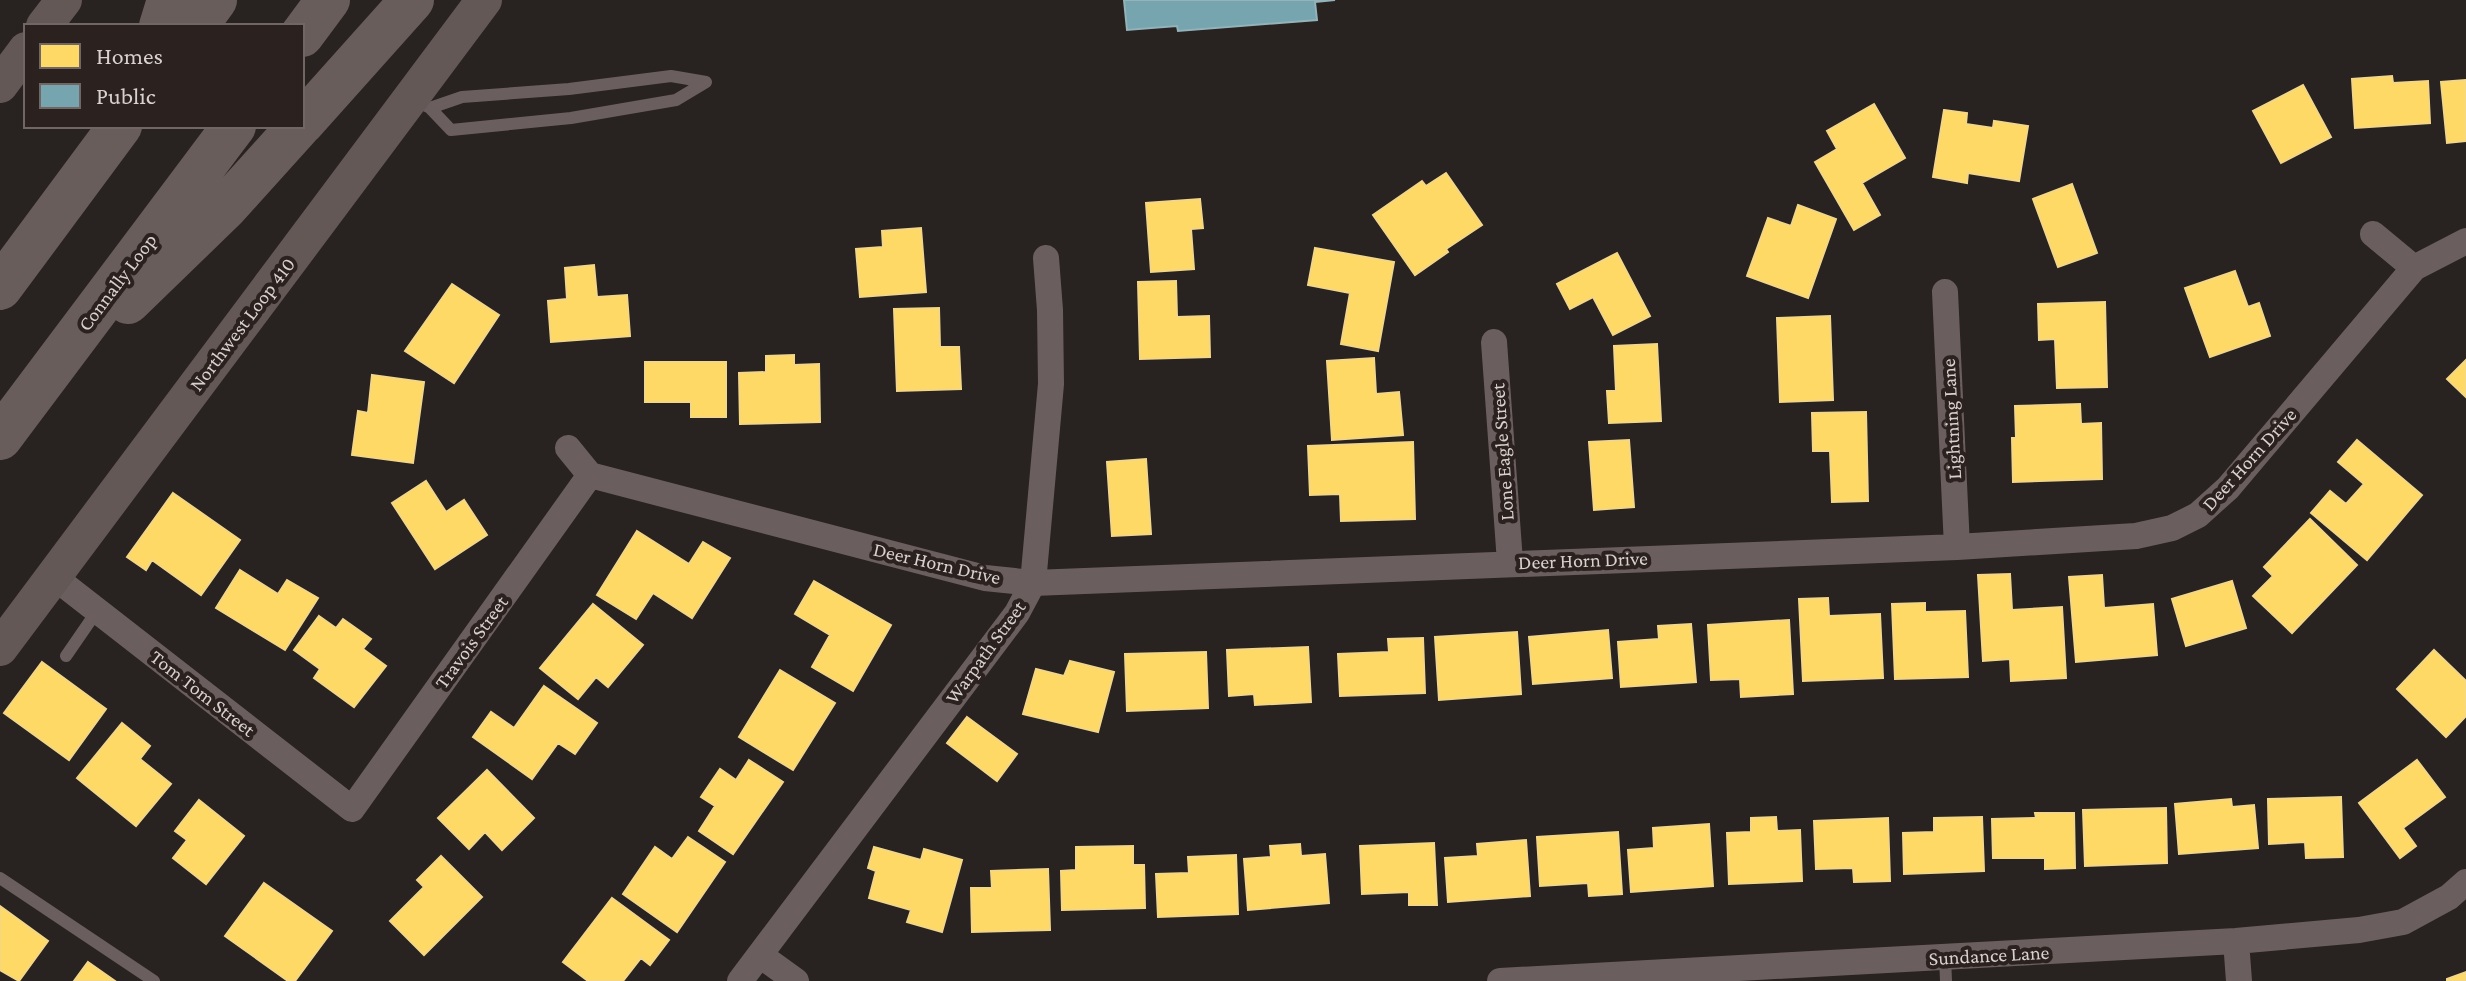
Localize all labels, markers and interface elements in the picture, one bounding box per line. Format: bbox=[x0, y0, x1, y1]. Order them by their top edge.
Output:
legend bbox=[24, 24, 304, 128]
text: Homes bbox=[96, 42, 163, 69]
text: Public bbox=[96, 82, 156, 109]
street label: Connally Loop bbox=[73, 229, 162, 336]
street label: Northwest Loop 410 bbox=[185, 253, 300, 396]
street label: Lightning Lane bbox=[1937, 358, 1966, 480]
street label: Lone Eagle Street bbox=[1486, 382, 1519, 521]
street label: Deer Horn Drive bbox=[2197, 403, 2301, 515]
street label: Deer Horn Drive bbox=[871, 538, 1003, 588]
street label: Deer Horn Drive bbox=[1518, 547, 1649, 573]
street label: Travois Street bbox=[430, 591, 512, 693]
street label: Warpath Street bbox=[940, 596, 1031, 708]
street label: Tom Tom Street bbox=[146, 645, 260, 741]
street label: Sundance Lane bbox=[1928, 941, 2050, 969]

